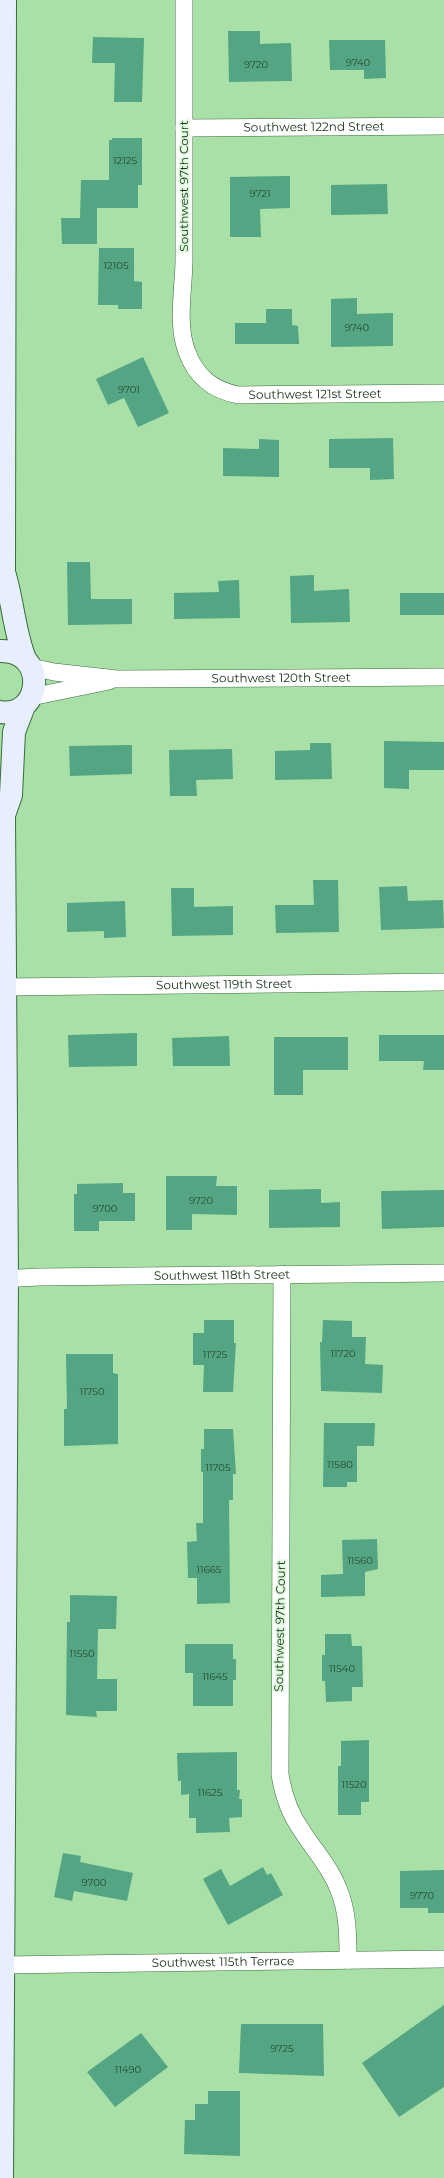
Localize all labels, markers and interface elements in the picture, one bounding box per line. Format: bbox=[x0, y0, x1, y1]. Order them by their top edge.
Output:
house number: 9740 bbox=[346, 56, 371, 69]
house number: 9720 bbox=[244, 58, 268, 71]
street label: Southwest 122nd Street bbox=[243, 118, 385, 135]
street label: Southwest 97th Court bbox=[176, 120, 191, 252]
house number: 12125 bbox=[113, 154, 137, 167]
house number: 9721 bbox=[249, 187, 271, 200]
house number: 12105 bbox=[103, 259, 129, 272]
house number: 9740 bbox=[345, 321, 370, 334]
house number: 9701 bbox=[118, 383, 140, 396]
street label: Southwest 121st Street bbox=[248, 386, 382, 402]
street label: Southwest 120th Street bbox=[211, 670, 351, 685]
street label: Southwest 119th Street bbox=[156, 976, 292, 992]
house number: 9720 bbox=[189, 1194, 213, 1207]
house number: 9700 bbox=[93, 1202, 118, 1215]
street label: Southwest 118th Street bbox=[154, 1267, 290, 1283]
house number: 11720 bbox=[330, 1347, 356, 1360]
house number: 11725 bbox=[203, 1348, 228, 1361]
house number: 11750 bbox=[79, 1385, 105, 1398]
house number: 11580 bbox=[327, 1458, 353, 1471]
house number: 11705 bbox=[205, 1461, 231, 1474]
house number: 11560 bbox=[347, 1554, 373, 1567]
street label: Southwest 97th Court bbox=[271, 1560, 288, 1692]
house number: 11665 bbox=[196, 1563, 222, 1576]
house number: 11550 bbox=[69, 1647, 95, 1660]
house number: 11540 bbox=[329, 1662, 355, 1675]
house number: 11645 bbox=[202, 1670, 228, 1683]
house number: 11520 bbox=[341, 1778, 367, 1791]
house number: 11625 bbox=[198, 1786, 223, 1799]
house number: 9700 bbox=[82, 1876, 107, 1889]
house number: 9770 bbox=[410, 1889, 434, 1902]
street label: Southwest 115th Terrace bbox=[152, 1953, 294, 1970]
house number: 9725 bbox=[270, 2042, 294, 2055]
house number: 11490 bbox=[115, 2063, 142, 2076]

